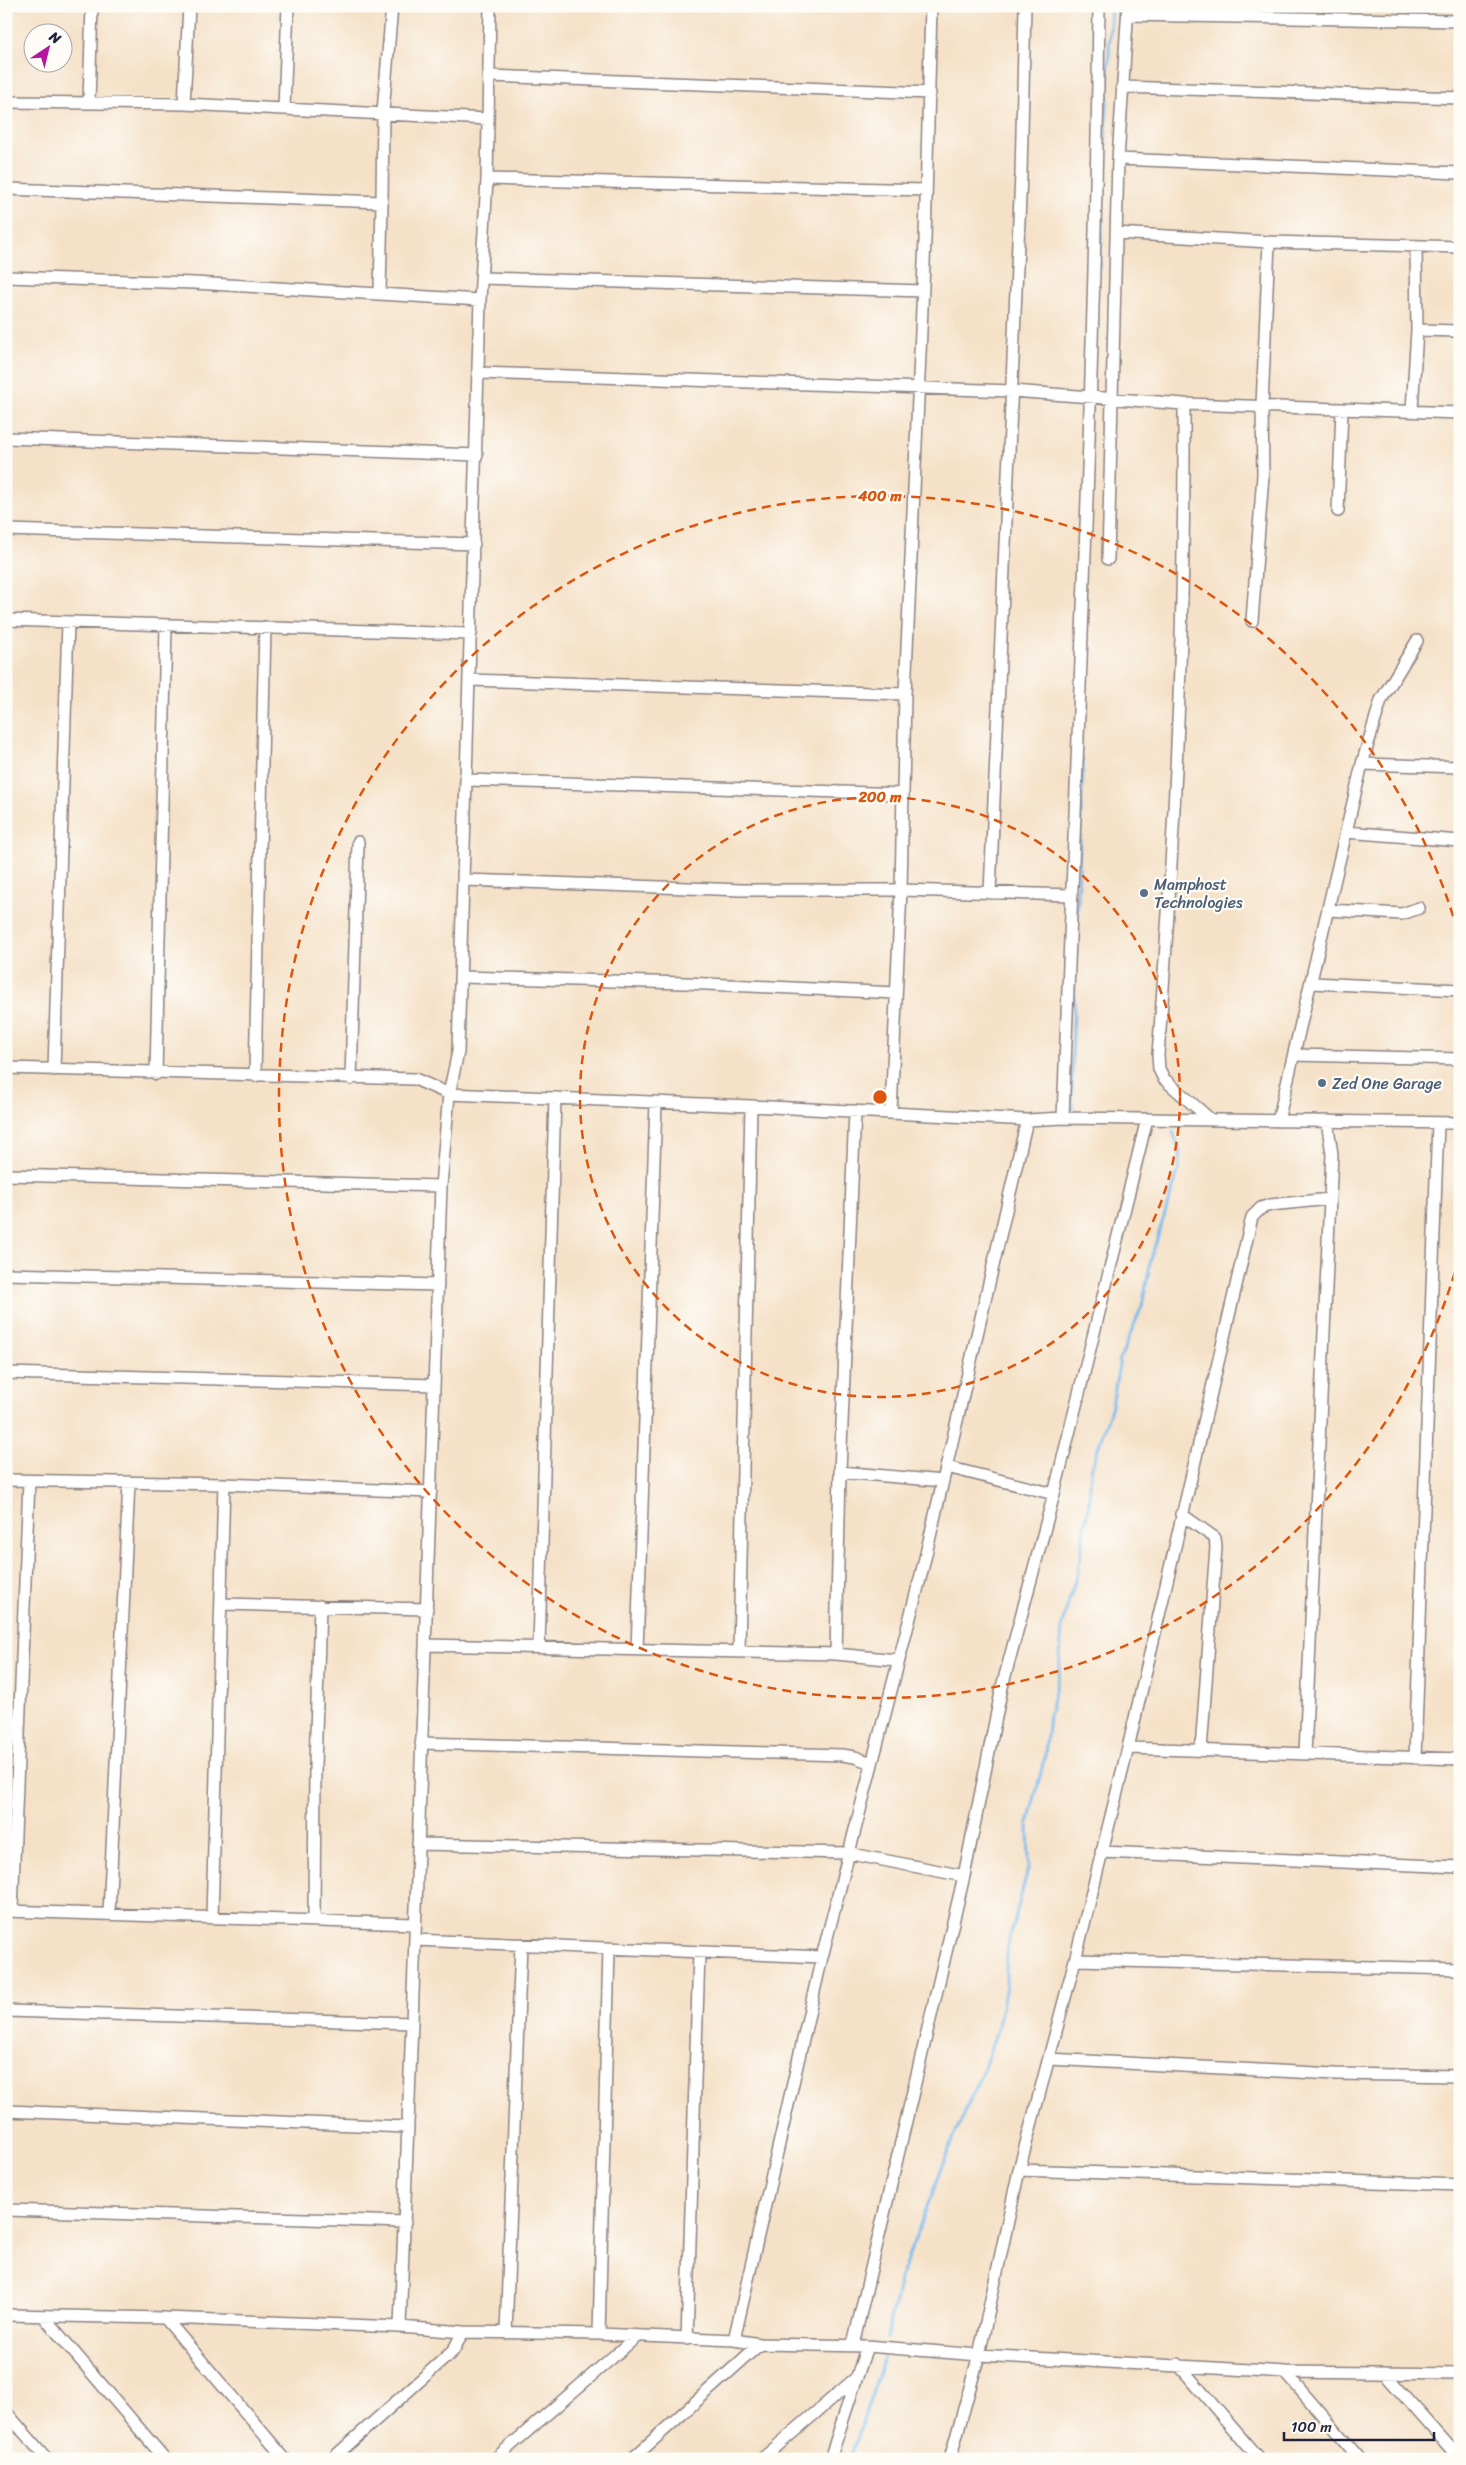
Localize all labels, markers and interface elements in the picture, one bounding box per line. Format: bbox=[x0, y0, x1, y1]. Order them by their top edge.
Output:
north arrow bbox=[22, 22, 72, 72]
text: N bbox=[43, 24, 67, 51]
text: 400 m bbox=[857, 483, 902, 509]
text: 200 m bbox=[857, 784, 902, 810]
place label: Mamphost Technologies bbox=[1154, 870, 1243, 917]
marker: Mamphost Technologies bbox=[1138, 887, 1150, 899]
place label: Zed One Garage bbox=[1332, 1069, 1442, 1098]
marker: Zed One Garage bbox=[1316, 1077, 1328, 1089]
centre of rings bbox=[871, 1088, 889, 1106]
scale bar bbox=[1284, 2410, 1434, 2442]
text: 100 m bbox=[1291, 2414, 1332, 2440]

